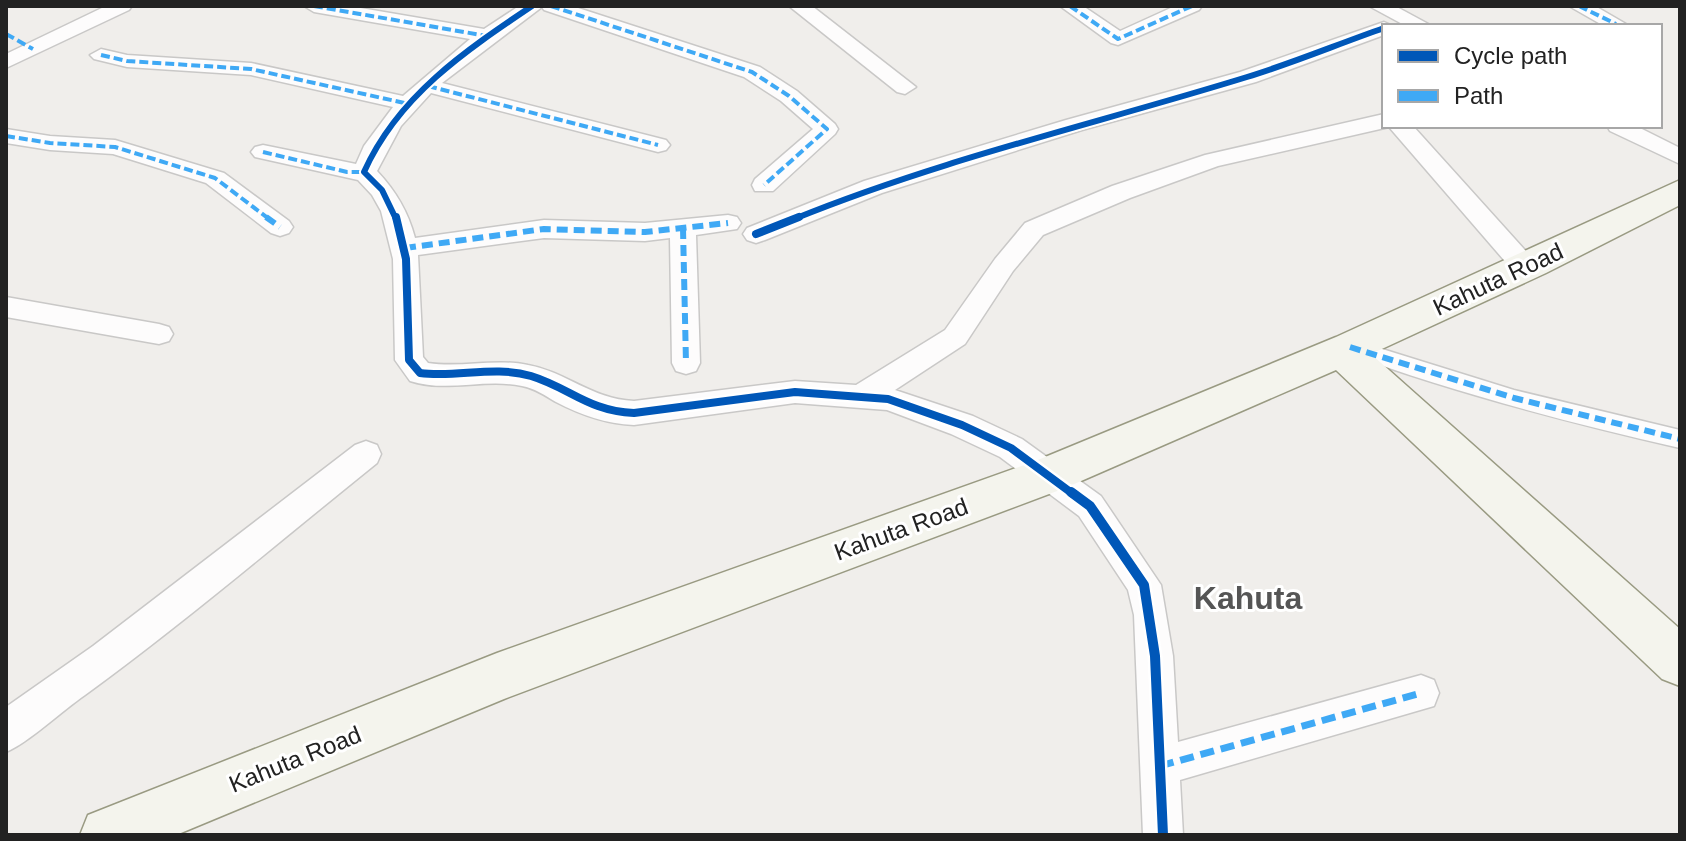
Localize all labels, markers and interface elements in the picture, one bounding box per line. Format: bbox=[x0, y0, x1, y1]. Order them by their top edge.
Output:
legend bbox=[1382, 24, 1662, 128]
text: Cycle path bbox=[1454, 42, 1567, 69]
text: Path bbox=[1454, 82, 1503, 109]
street label: Kahuta Road bbox=[1429, 237, 1567, 321]
street label: Kahuta Road bbox=[831, 492, 971, 566]
district label: Kahuta bbox=[1194, 580, 1302, 616]
street label: Kahuta Road bbox=[225, 720, 365, 798]

